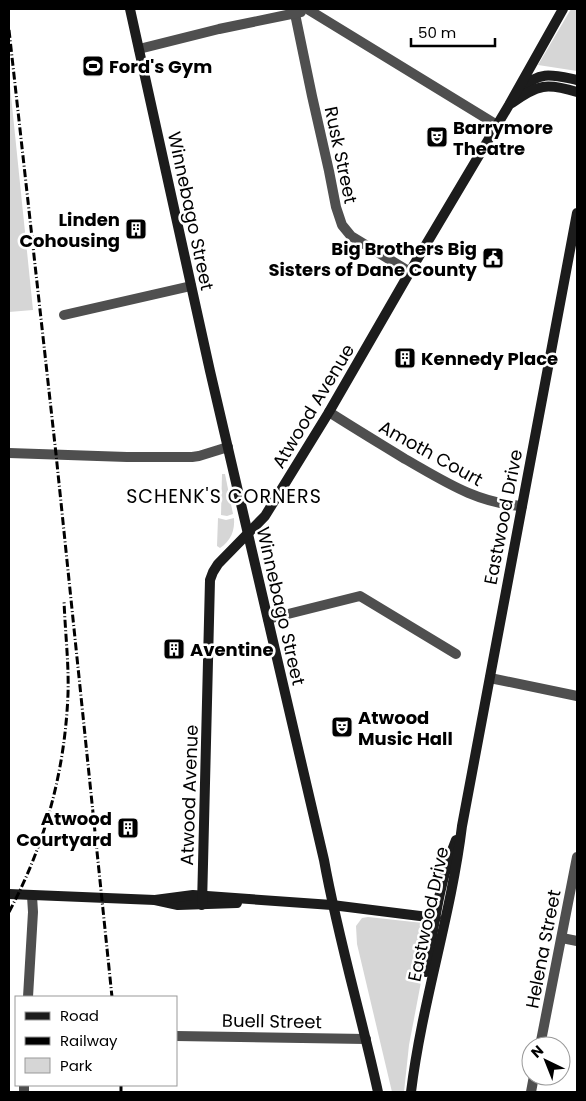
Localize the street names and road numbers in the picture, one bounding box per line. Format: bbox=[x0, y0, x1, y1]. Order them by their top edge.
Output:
street label: Rusk Street bbox=[319, 104, 363, 206]
street label: Winnebago Street bbox=[162, 129, 220, 293]
street label: Atwood Avenue bbox=[266, 339, 360, 473]
street label: Amoth Court bbox=[375, 414, 487, 492]
street label: Eastwood Drive bbox=[478, 447, 528, 587]
street label: Winnebago Street bbox=[251, 524, 311, 688]
street label: Atwood Avenue bbox=[174, 724, 204, 866]
street label: Eastwood Drive bbox=[402, 844, 454, 984]
street label: Helena Street bbox=[519, 888, 567, 1010]
street label: Buell Street bbox=[222, 1008, 322, 1034]

